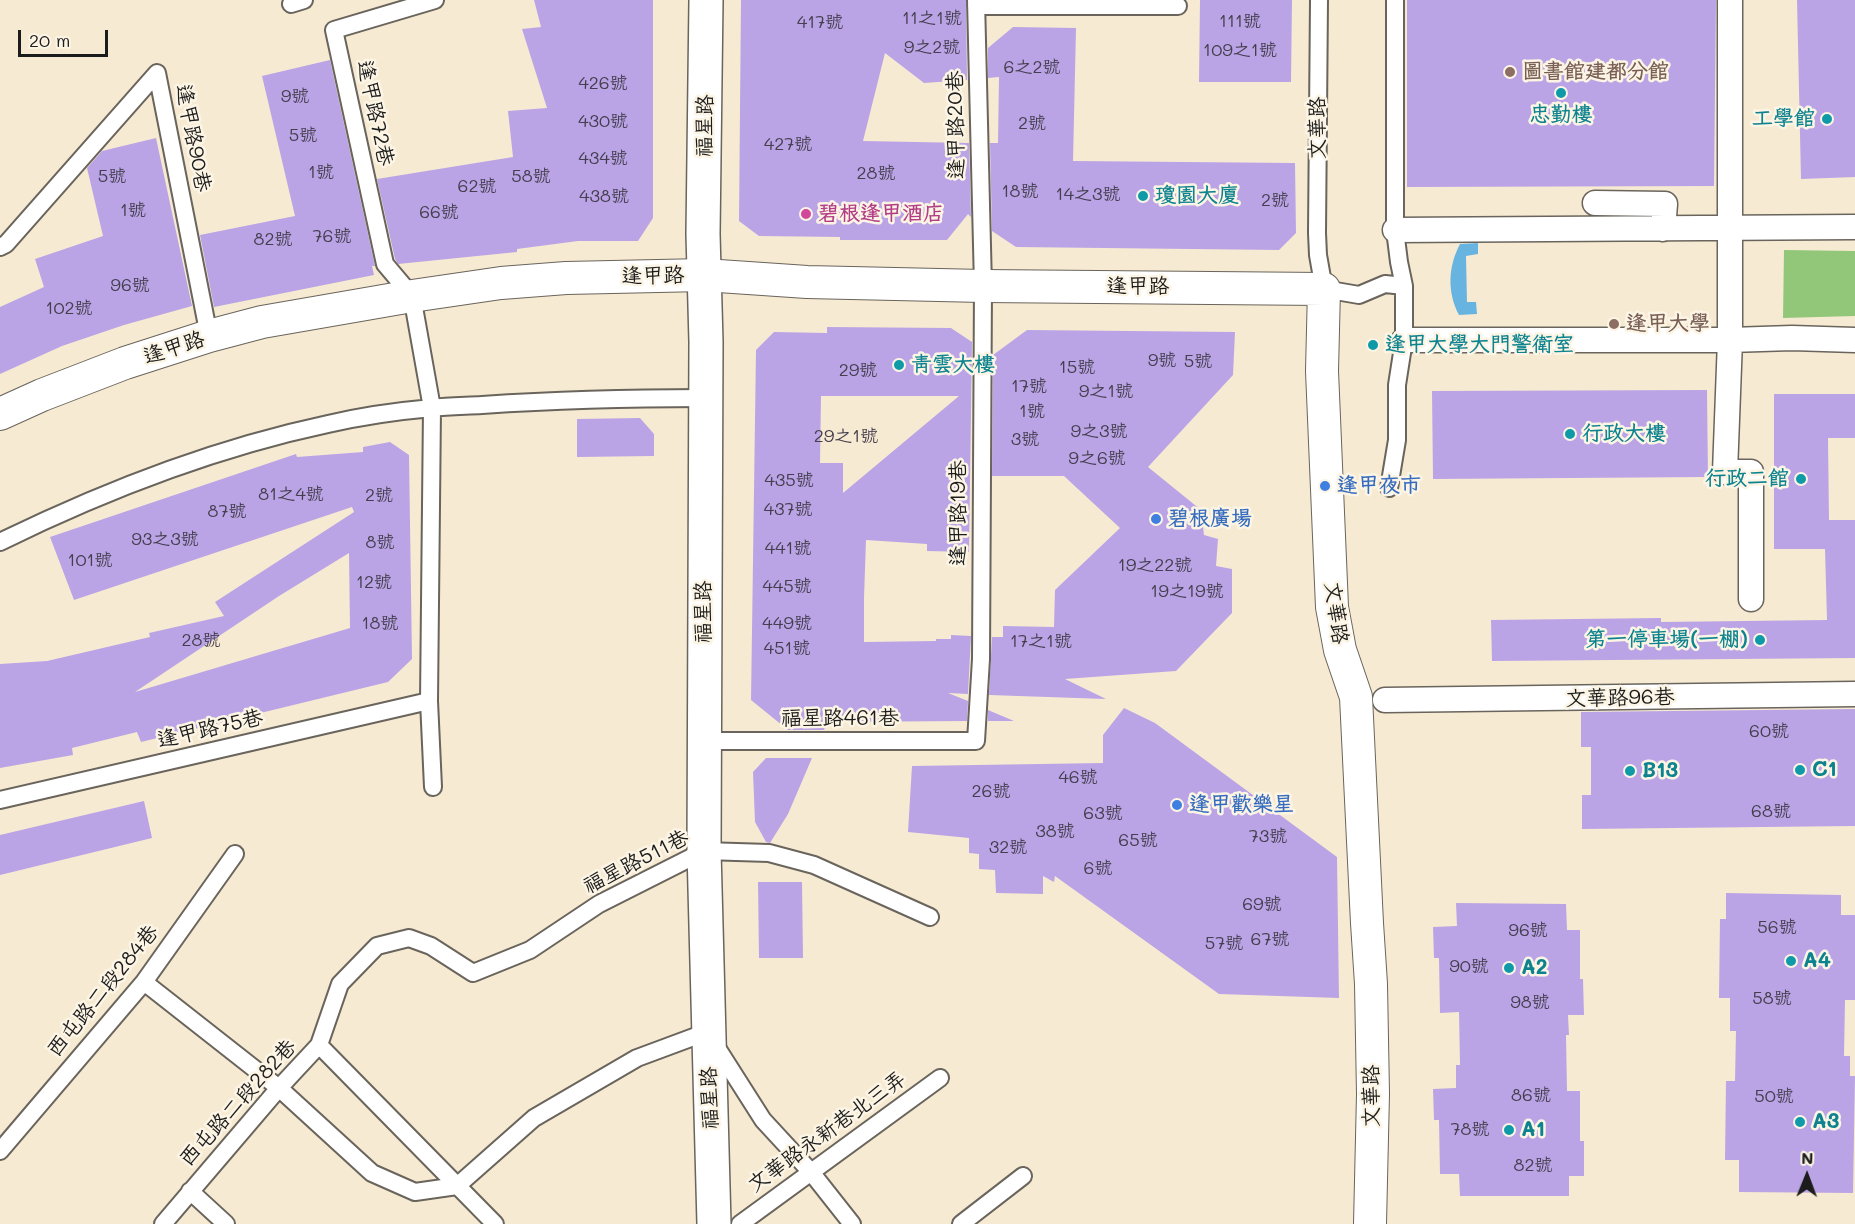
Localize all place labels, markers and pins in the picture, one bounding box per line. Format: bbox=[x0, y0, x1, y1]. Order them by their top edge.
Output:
place label: 圖書館建都分館 bbox=[1522, 59, 1669, 85]
marker: 圖書館建都分館 bbox=[1503, 65, 1517, 79]
marker: 忠勤樓 bbox=[1554, 86, 1568, 100]
place label: 忠勤樓 bbox=[1530, 102, 1592, 128]
place label: 工學館 bbox=[1752, 106, 1815, 132]
marker: 工學館 bbox=[1820, 112, 1834, 126]
place label: 瓊園大廈 bbox=[1155, 183, 1239, 209]
marker: 瓊園大廈 bbox=[1136, 189, 1150, 203]
place label: 碧根逢甲酒店 bbox=[818, 201, 944, 227]
marker: 碧根逢甲酒店 bbox=[799, 207, 813, 221]
place label: 逢甲大學 bbox=[1626, 311, 1710, 337]
marker: 逢甲大學 bbox=[1607, 317, 1621, 331]
place label: 逢甲大學大門警衛室 bbox=[1385, 332, 1574, 358]
marker: 逢甲大學大門警衛室 bbox=[1366, 338, 1380, 352]
place label: 青雲大樓 bbox=[911, 352, 995, 378]
marker: 青雲大樓 bbox=[892, 358, 906, 372]
place label: 行政大樓 bbox=[1582, 421, 1666, 447]
marker: 行政大樓 bbox=[1563, 427, 1577, 441]
place label: 行政二館 bbox=[1705, 466, 1789, 492]
marker: 行政二館 bbox=[1794, 472, 1808, 486]
place label: 逢甲夜市 bbox=[1337, 473, 1421, 499]
marker: 逢甲夜市 bbox=[1318, 479, 1332, 493]
place label: 碧根廣場 bbox=[1168, 506, 1252, 532]
marker: 碧根廣場 bbox=[1149, 512, 1163, 526]
place label: 第一停車場(一棚) bbox=[1585, 627, 1748, 653]
marker: 第一停車場(一棚) bbox=[1753, 633, 1767, 647]
place label: C1 bbox=[1812, 757, 1837, 783]
place label: B13 bbox=[1642, 758, 1678, 784]
marker: C1 bbox=[1793, 763, 1807, 777]
marker: B13 bbox=[1623, 764, 1637, 778]
place label: 逢甲歡樂星 bbox=[1189, 792, 1294, 818]
marker: 逢甲歡樂星 bbox=[1170, 798, 1184, 812]
place label: A4 bbox=[1803, 948, 1831, 974]
marker: A4 bbox=[1784, 954, 1798, 968]
place label: A2 bbox=[1521, 955, 1547, 981]
marker: A2 bbox=[1502, 961, 1516, 975]
place label: A3 bbox=[1812, 1109, 1839, 1135]
marker: A3 bbox=[1793, 1115, 1807, 1129]
place label: A1 bbox=[1521, 1117, 1545, 1143]
marker: A1 bbox=[1502, 1123, 1516, 1137]

